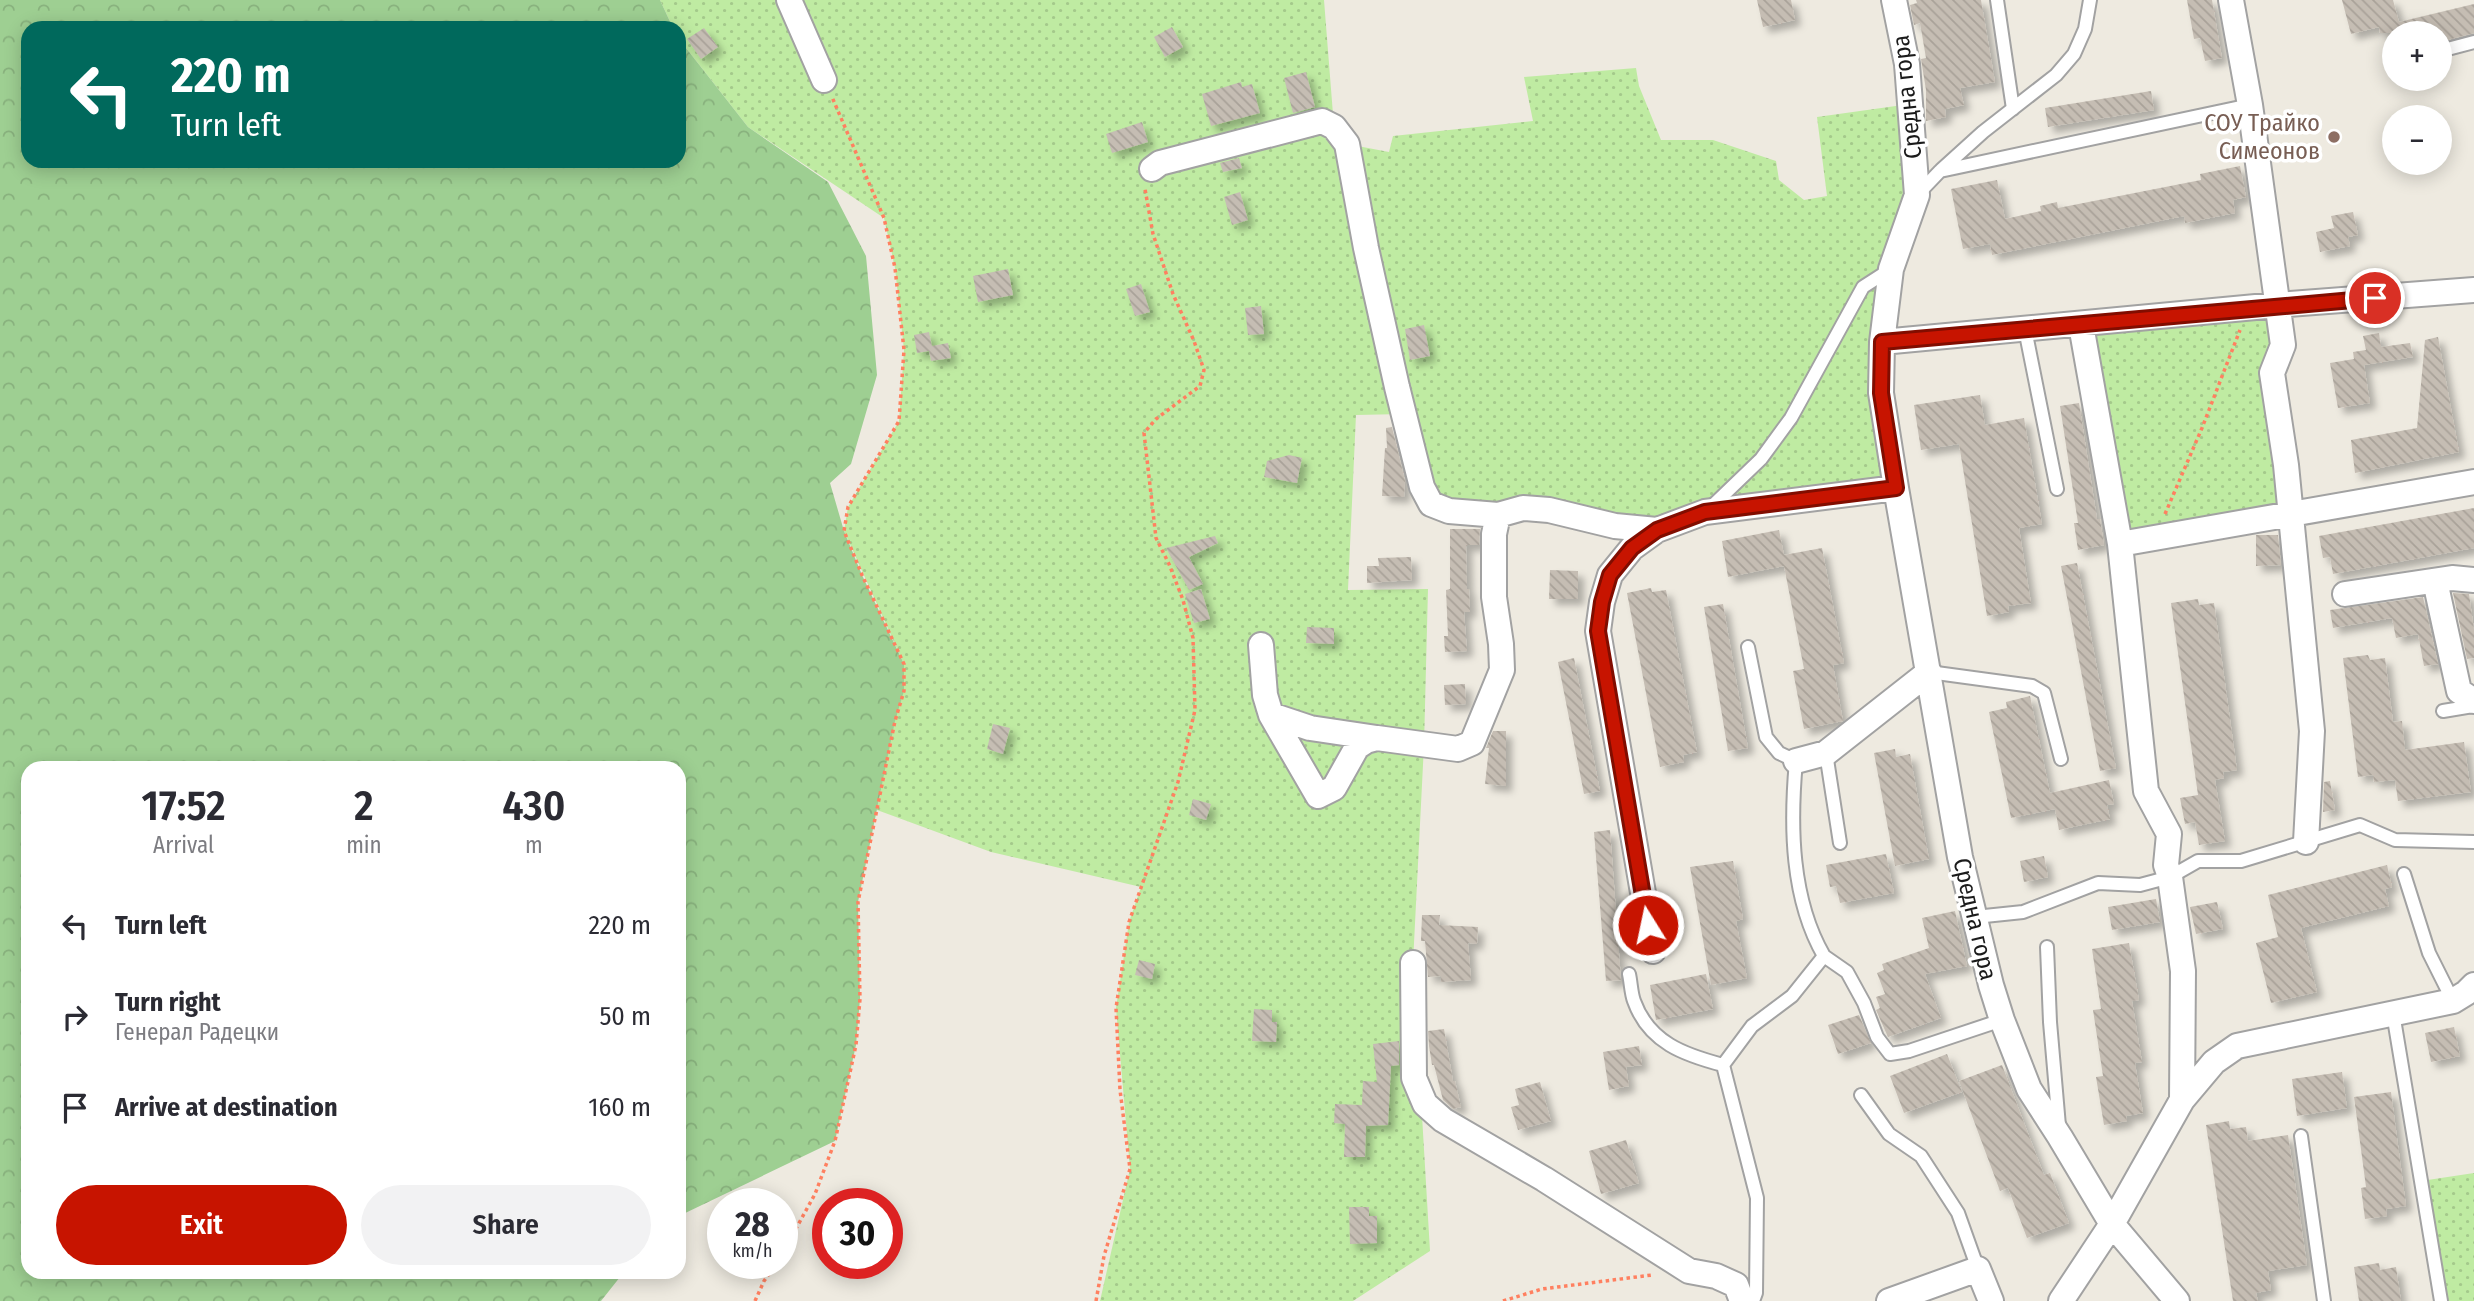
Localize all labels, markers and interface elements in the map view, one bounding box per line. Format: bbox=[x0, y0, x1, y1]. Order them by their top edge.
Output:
map controls bbox=[2382, 21, 2452, 175]
button: + bbox=[2382, 21, 2452, 91]
street label: Средна гора bbox=[1887, 34, 1927, 160]
text: 220 m bbox=[171, 46, 291, 105]
icon: left bbox=[56, 49, 147, 140]
button: − bbox=[2382, 105, 2452, 175]
text: Turn left bbox=[171, 106, 281, 144]
place label: СОУ Трайко Симеонов bbox=[2204, 109, 2320, 165]
marker: СОУ Трайко Симеонов bbox=[2326, 129, 2342, 145]
pin bbox=[2345, 268, 2405, 328]
icon: arrive bbox=[2356, 279, 2394, 317]
text: 17:52 bbox=[142, 781, 226, 831]
text: 2 bbox=[354, 781, 374, 831]
text: 430 bbox=[502, 781, 565, 831]
text: Arrival bbox=[153, 831, 214, 859]
text: min bbox=[346, 831, 382, 859]
text: m bbox=[525, 831, 543, 859]
street label: Средна гора bbox=[1947, 855, 2003, 983]
position arrow bbox=[1611, 888, 1685, 962]
icon: left bbox=[56, 907, 94, 945]
text: Turn left bbox=[115, 910, 207, 941]
text: 220 m bbox=[588, 910, 651, 941]
text: Turn right bbox=[115, 987, 221, 1018]
icon: right bbox=[56, 998, 94, 1036]
text: 50 m bbox=[599, 1001, 651, 1032]
text: Генерал Радецки bbox=[115, 1018, 279, 1046]
icon: arrive bbox=[56, 1089, 94, 1127]
text: Arrive at destination bbox=[115, 1092, 338, 1123]
text: 160 m bbox=[588, 1092, 651, 1123]
button: Exit bbox=[56, 1185, 347, 1265]
button: Share bbox=[361, 1185, 651, 1265]
speed limit sign: 30 bbox=[812, 1188, 903, 1279]
text: 28 bbox=[735, 1203, 770, 1245]
text: km/h bbox=[732, 1240, 773, 1262]

